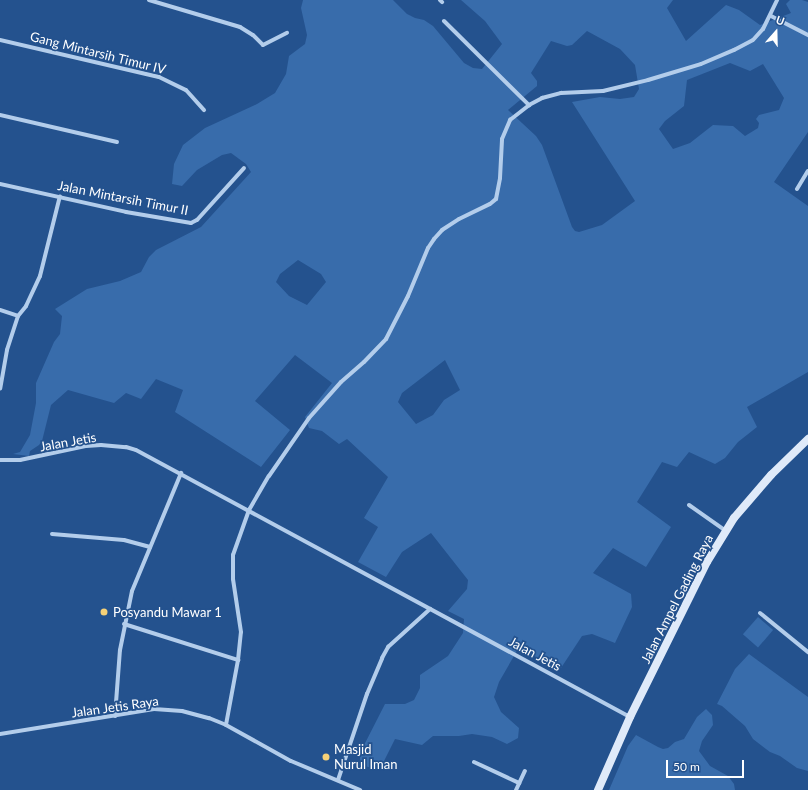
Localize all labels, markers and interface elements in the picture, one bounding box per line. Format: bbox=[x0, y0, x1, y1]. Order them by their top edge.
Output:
north arrow bbox=[756, 12, 796, 52]
text: U bbox=[774, 13, 786, 28]
street label: Gang Mintarsih Timur IV bbox=[28, 29, 168, 77]
street label: Jalan Mintarsih Timur II bbox=[56, 178, 190, 218]
street label: Jalan Jetis bbox=[38, 429, 98, 455]
street label: Jalan Ampel Gading Raya bbox=[638, 532, 716, 666]
place label: Posyandu Mawar 1 bbox=[113, 604, 222, 620]
marker: Posyandu Mawar 1 bbox=[98, 606, 110, 618]
street label: Jalan Jetis bbox=[506, 634, 564, 674]
street label: Jalan Jetis Raya bbox=[70, 693, 160, 721]
place label: Masjid Nurul Iman bbox=[334, 742, 397, 773]
marker: Masjid Nurul Iman bbox=[321, 752, 331, 762]
scale bar bbox=[668, 752, 746, 778]
text: 50 m bbox=[673, 759, 700, 774]

